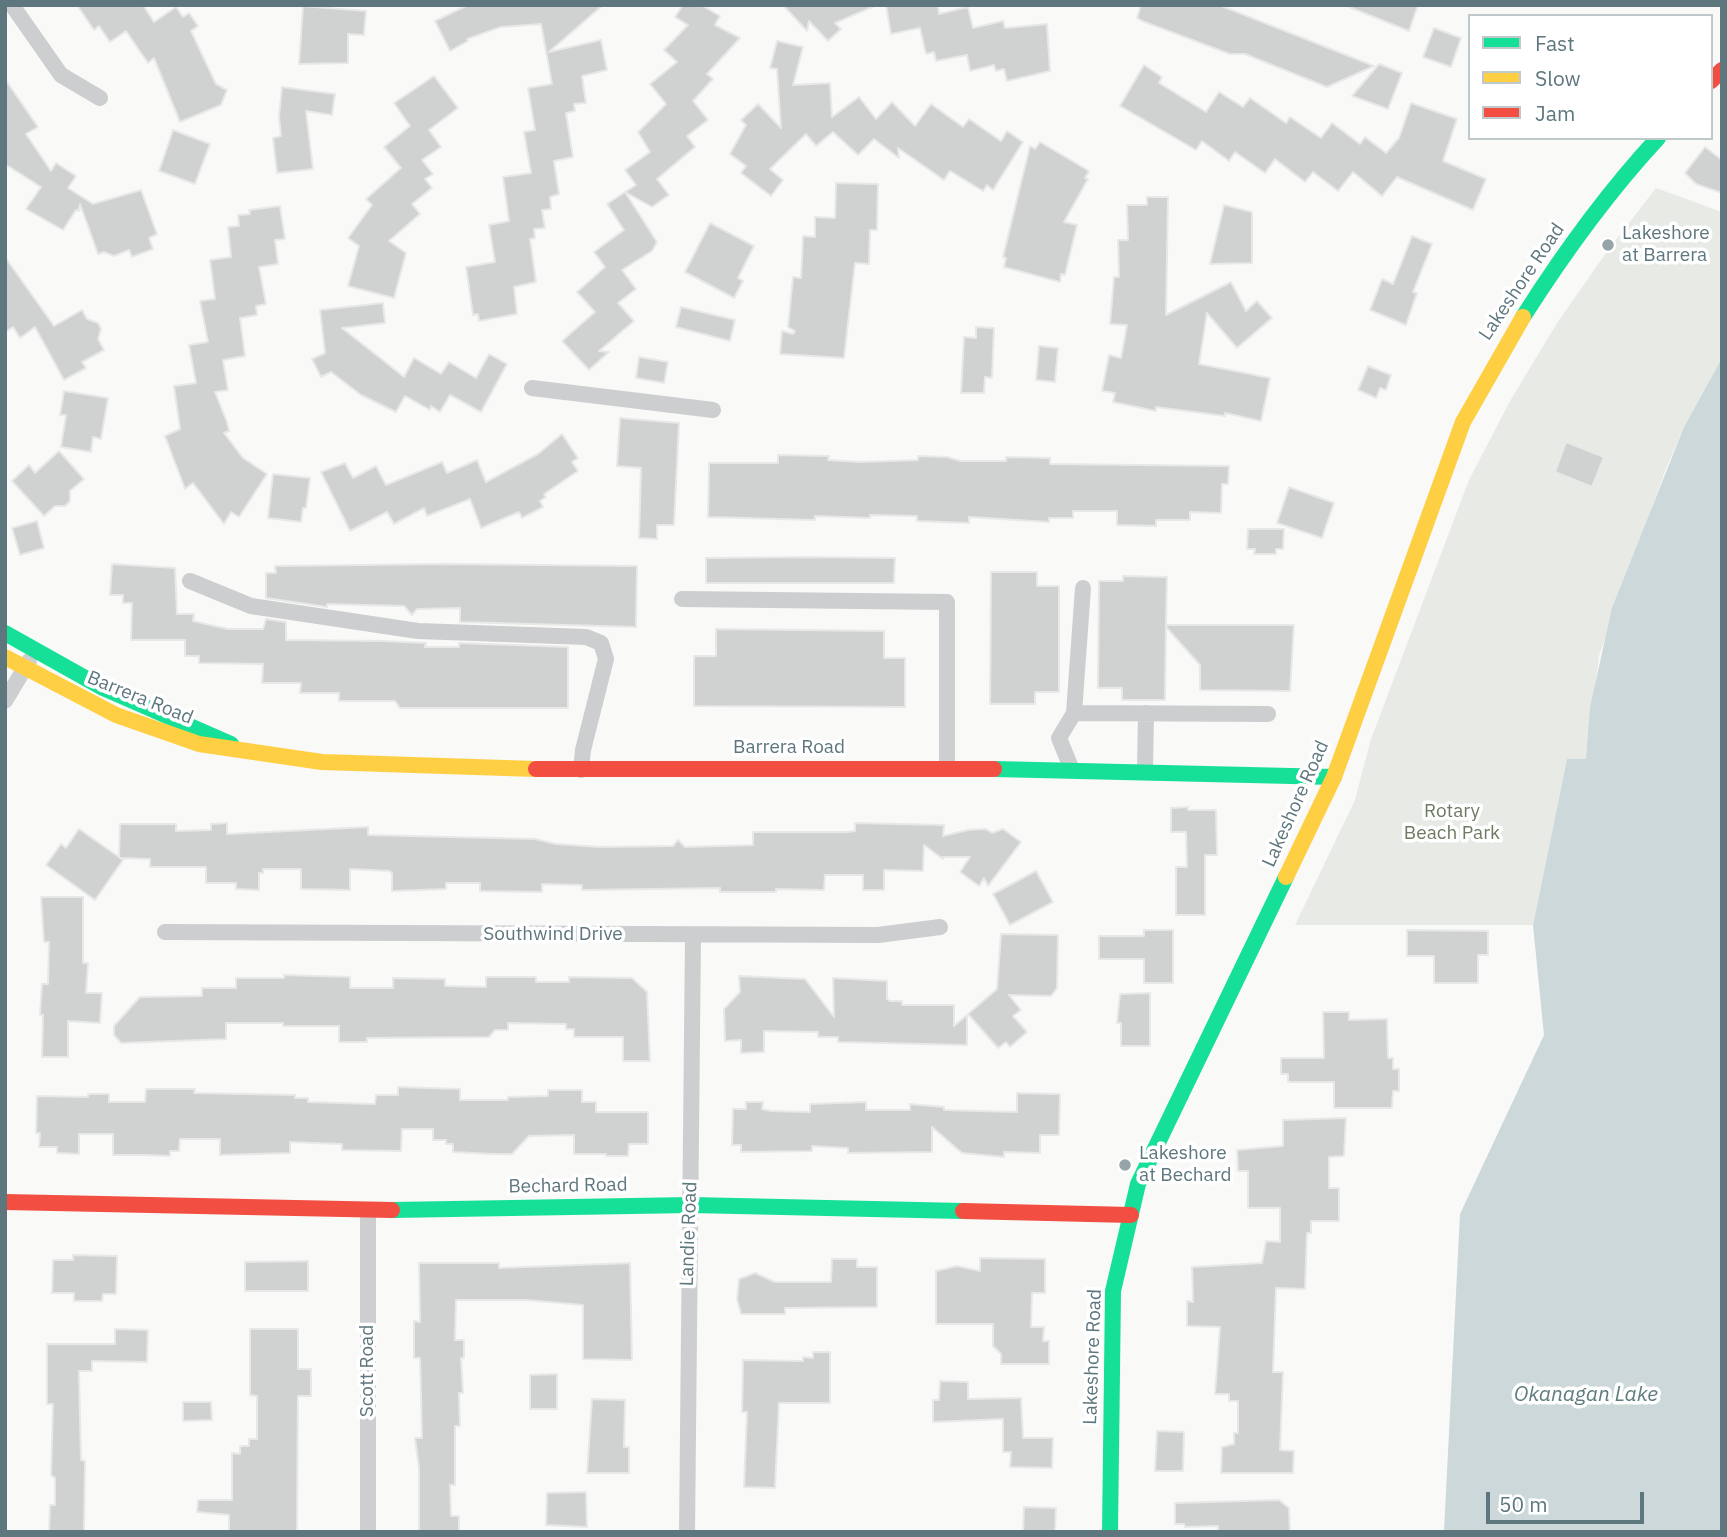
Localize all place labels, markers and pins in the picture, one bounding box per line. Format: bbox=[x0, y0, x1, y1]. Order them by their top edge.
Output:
place label: Lakeshore at Barrera bbox=[1622, 223, 1710, 267]
marker: Lakeshore at Barrera bbox=[1600, 237, 1616, 253]
place label: Lakeshore at Bechard bbox=[1139, 1143, 1232, 1187]
marker: Lakeshore at Bechard bbox=[1117, 1157, 1133, 1173]

